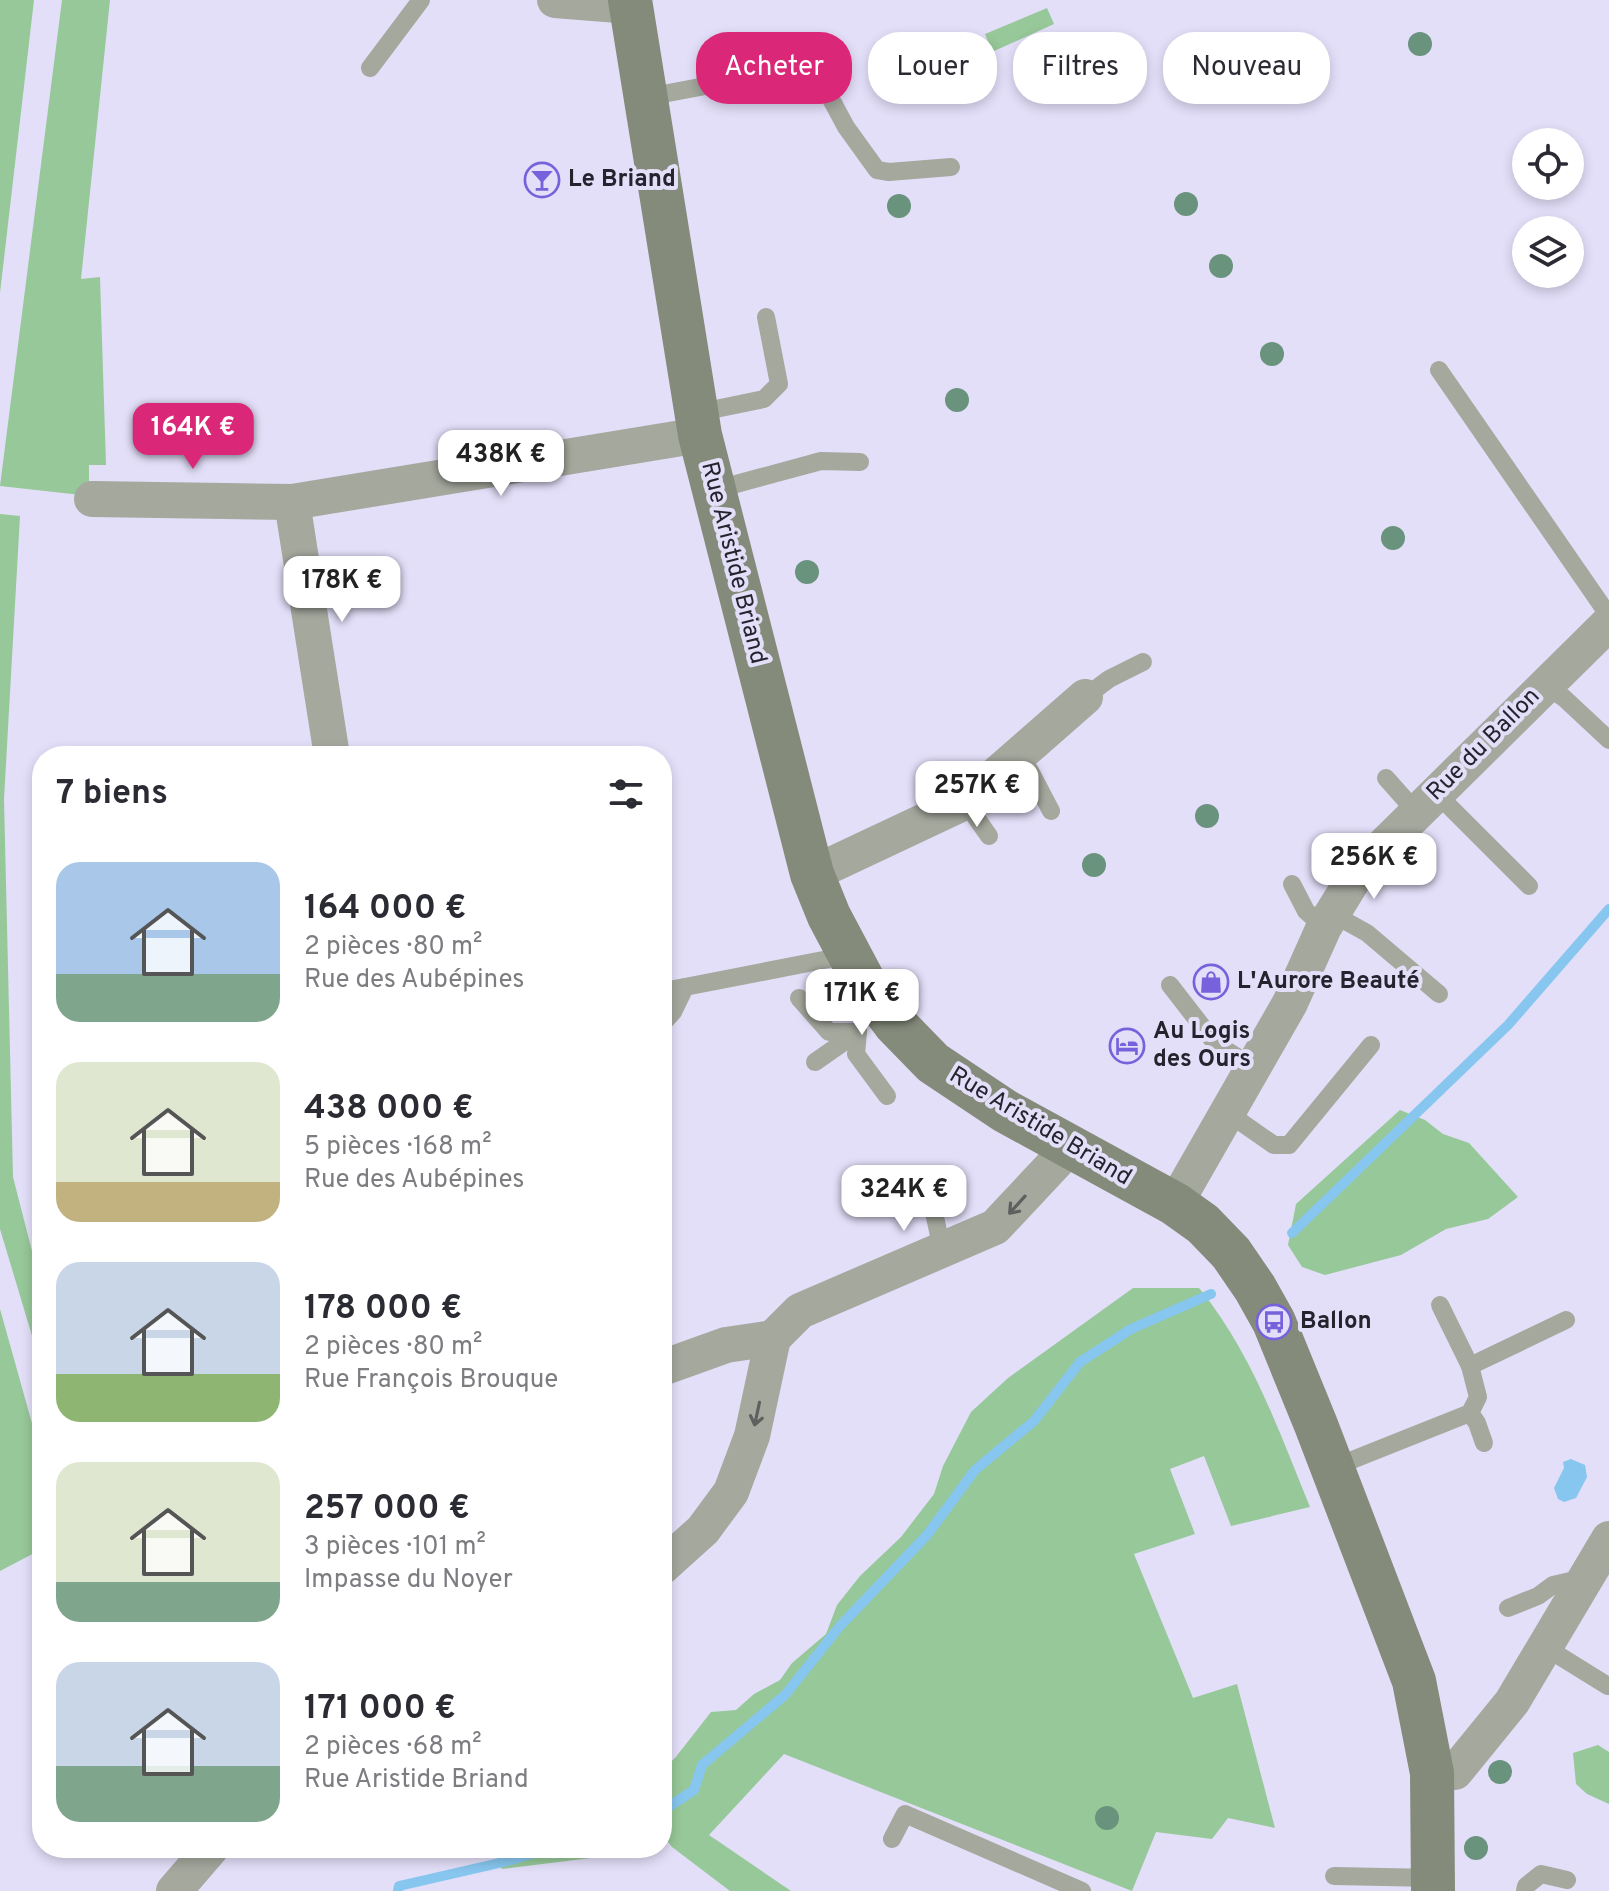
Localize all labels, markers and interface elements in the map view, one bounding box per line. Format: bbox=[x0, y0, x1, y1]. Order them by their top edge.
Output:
chip: Acheter bbox=[696, 32, 852, 104]
chip: Louer bbox=[868, 32, 997, 104]
chip: Filtres bbox=[1013, 32, 1147, 104]
chip: Nouveau bbox=[1163, 32, 1330, 104]
map controls bbox=[1512, 128, 1584, 288]
button: locate bbox=[1512, 128, 1584, 200]
bar icon: Le Briand bbox=[523, 161, 561, 199]
place label: Le Briand bbox=[568, 165, 676, 195]
button: layers bbox=[1512, 216, 1584, 288]
pin: 164K € bbox=[128, 403, 258, 471]
text: 164K € bbox=[151, 412, 235, 445]
pin: 438K € bbox=[436, 430, 566, 498]
text: 438K € bbox=[456, 439, 546, 472]
street label: Rue Aristide Briand bbox=[693, 459, 773, 667]
pin: 178K € bbox=[277, 556, 407, 624]
text: 178K € bbox=[301, 565, 383, 598]
street label: Rue du Ballon bbox=[1421, 682, 1547, 808]
pin: 257K € bbox=[912, 761, 1042, 829]
text: 257K € bbox=[933, 770, 1021, 803]
icon: filters bbox=[604, 772, 648, 816]
text: 7 biens bbox=[56, 773, 168, 816]
pin: 256K € bbox=[1309, 833, 1439, 901]
text: 256K € bbox=[1329, 842, 1419, 875]
text: 164 000 € bbox=[304, 888, 466, 931]
icon: home bbox=[120, 894, 216, 990]
text: 2 pièces · 80 m² bbox=[304, 931, 483, 964]
shop icon: L'Aurore Beauté bbox=[1192, 963, 1230, 1001]
text: Rue des Aubépines bbox=[304, 964, 525, 997]
place label: L'Aurore Beauté bbox=[1237, 967, 1420, 997]
pin: 171K € bbox=[797, 969, 927, 1037]
text: 171K € bbox=[824, 978, 900, 1011]
place label: Au Logis des Ours bbox=[1153, 1017, 1251, 1075]
hotel icon: Au Logis des Ours bbox=[1108, 1027, 1146, 1065]
street label: Rue Aristide Briand bbox=[943, 1061, 1137, 1193]
text: 438 000 € bbox=[304, 1088, 474, 1131]
icon: home bbox=[120, 1094, 216, 1190]
text: 5 pièces · 168 m² bbox=[304, 1131, 492, 1164]
text: Rue des Aubépines bbox=[304, 1164, 525, 1197]
pin: 324K € bbox=[839, 1165, 969, 1233]
text: 324K € bbox=[859, 1174, 949, 1207]
one-way arrow bbox=[1008, 1194, 1026, 1214]
text: 178 000 € bbox=[304, 1288, 462, 1331]
icon: home bbox=[120, 1294, 216, 1390]
bus stop icon: Ballon bbox=[1255, 1303, 1293, 1341]
place label: Ballon bbox=[1300, 1307, 1372, 1337]
text: 2 pièces · 80 m² bbox=[304, 1331, 483, 1364]
text: Rue François Brouque bbox=[304, 1364, 558, 1397]
one-way arrow bbox=[749, 1401, 764, 1426]
text: 257 000 € bbox=[304, 1488, 470, 1531]
icon: home bbox=[120, 1494, 216, 1590]
text: 3 pièces · 101 m² bbox=[304, 1531, 486, 1564]
text: Impasse du Noyer bbox=[304, 1564, 513, 1597]
text: 171 000 € bbox=[304, 1688, 456, 1731]
icon: home bbox=[120, 1694, 216, 1790]
text: 2 pièces · 68 m² bbox=[304, 1731, 482, 1764]
text: Rue Aristide Briand bbox=[304, 1764, 529, 1797]

